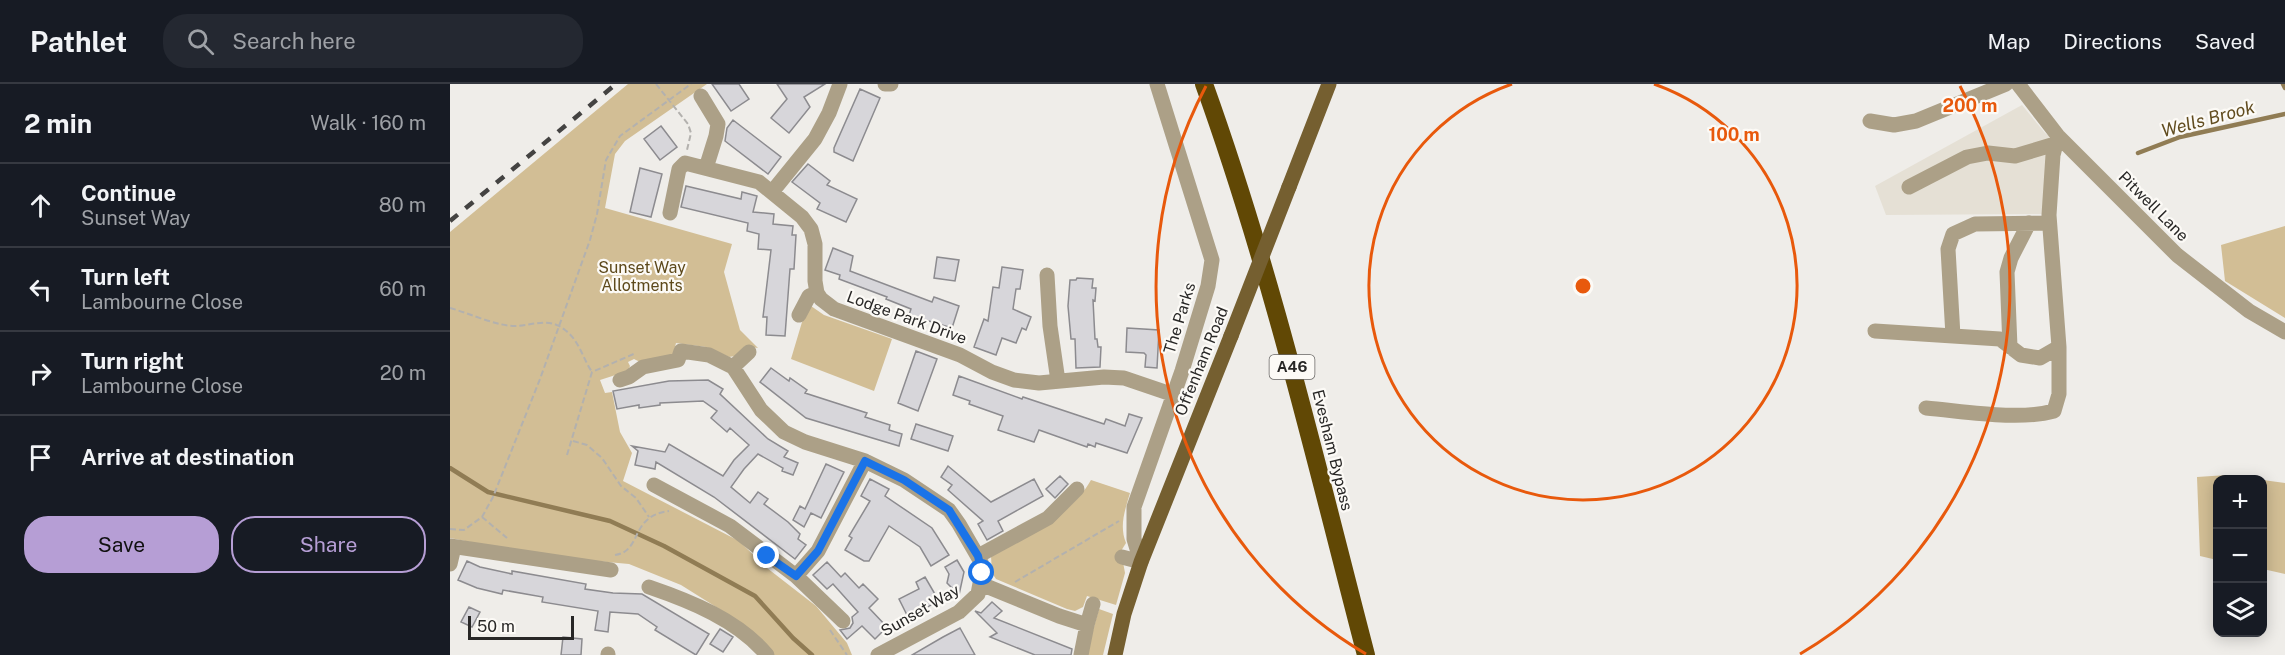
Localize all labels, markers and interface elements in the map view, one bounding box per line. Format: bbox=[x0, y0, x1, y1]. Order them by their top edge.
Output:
search box bbox=[163, 14, 583, 68]
text: Pathlet bbox=[30, 25, 127, 58]
icon: search bbox=[184, 25, 217, 58]
text: Search here bbox=[232, 28, 356, 54]
text: Map bbox=[1988, 29, 2030, 54]
text: Directions bbox=[2063, 29, 2162, 54]
text: Saved bbox=[2195, 29, 2255, 54]
text: 200 m bbox=[1943, 95, 1997, 116]
water label: Wells Brook bbox=[2159, 96, 2257, 141]
text: 2 min bbox=[24, 108, 92, 139]
text: Walk · 160 m bbox=[311, 111, 426, 135]
text: 100 m bbox=[1708, 124, 1760, 145]
street label: Pitwell Lane bbox=[2115, 167, 2193, 245]
text: Continue bbox=[81, 180, 176, 206]
icon: ahead bbox=[24, 189, 57, 222]
text: 80 m bbox=[379, 193, 426, 217]
text: Sunset Way bbox=[81, 206, 190, 230]
park label: Sunset Way Allotments bbox=[598, 258, 686, 295]
text: Turn left bbox=[81, 264, 170, 290]
icon: left bbox=[24, 273, 57, 306]
centre of rings bbox=[1573, 276, 1593, 296]
text: 60 m bbox=[379, 277, 426, 301]
street label: The Parks bbox=[1160, 280, 1199, 356]
street label: Lodge Park Drive bbox=[844, 287, 969, 348]
text: Lambourne Close bbox=[81, 290, 243, 314]
street label: Offenham Road bbox=[1171, 304, 1232, 418]
text: Turn right bbox=[81, 348, 184, 374]
road number: A46 bbox=[1270, 355, 1314, 379]
icon: right bbox=[24, 357, 57, 390]
text: 20 m bbox=[380, 361, 426, 385]
text: Lambourne Close bbox=[81, 374, 243, 398]
street label: Evesham Bypass bbox=[1308, 388, 1357, 513]
icon: arrive bbox=[24, 441, 57, 474]
text: Arrive at destination bbox=[81, 444, 294, 470]
map controls bbox=[2213, 475, 2267, 637]
button: + bbox=[2213, 475, 2267, 529]
button: Save bbox=[24, 516, 219, 573]
button: Share bbox=[231, 516, 426, 573]
button: − bbox=[2213, 529, 2267, 583]
route end bbox=[753, 542, 779, 568]
route start bbox=[968, 559, 994, 585]
street label: Sunset Way bbox=[878, 580, 963, 641]
button: layers bbox=[2213, 583, 2267, 637]
scale bar bbox=[468, 613, 574, 640]
text: 50 m bbox=[477, 617, 515, 636]

